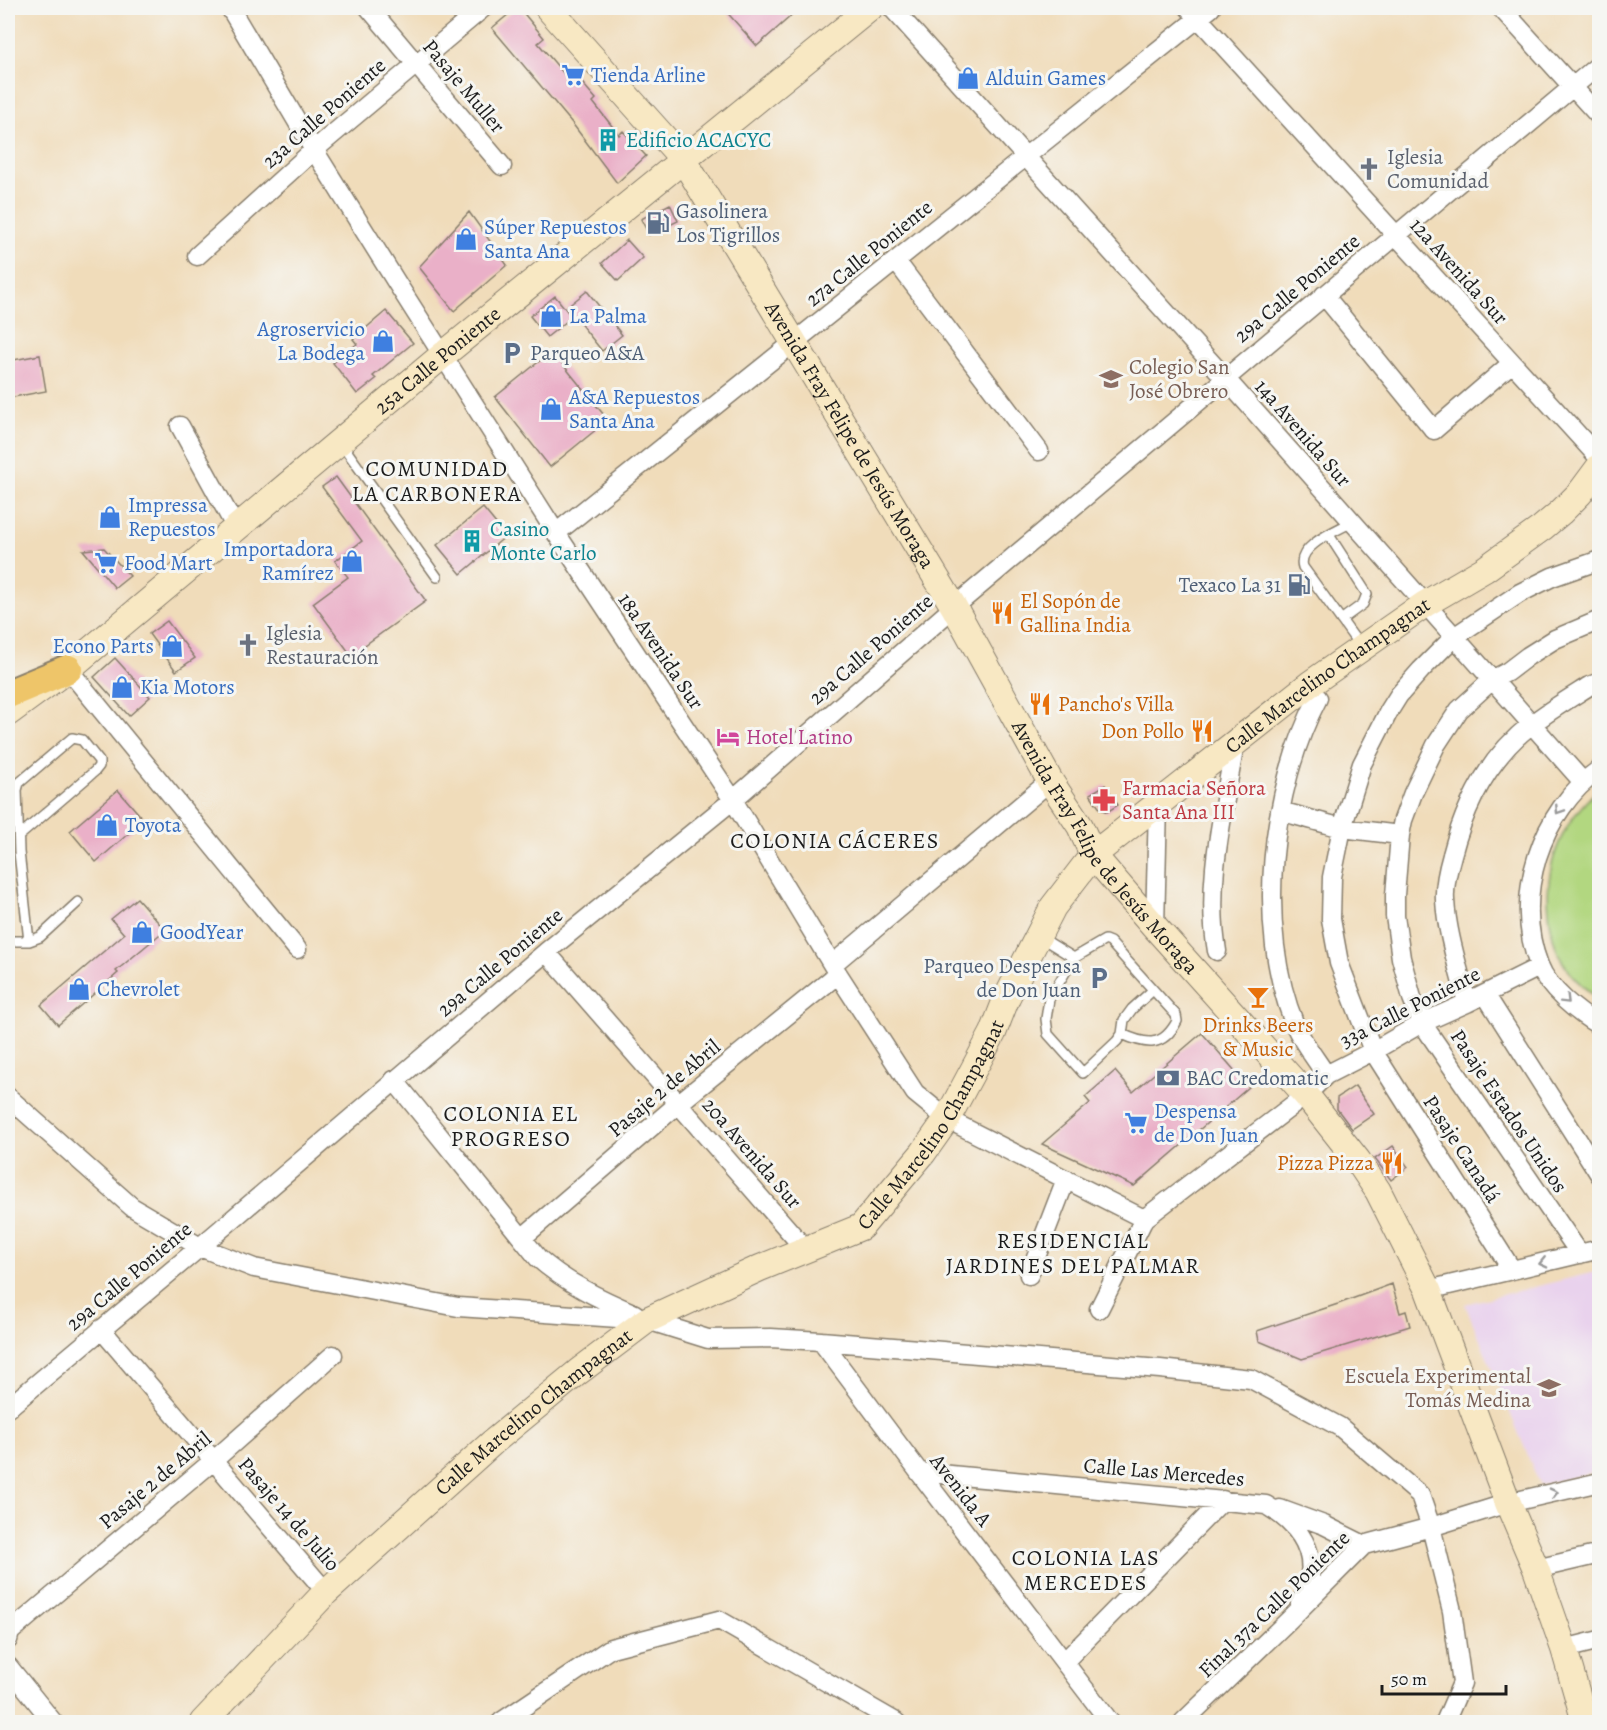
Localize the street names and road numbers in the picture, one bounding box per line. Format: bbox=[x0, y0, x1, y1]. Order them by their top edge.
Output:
street label: Pasaje Muller bbox=[417, 33, 511, 139]
street label: 23a Calle Poniente bbox=[256, 52, 392, 174]
street label: 27a Calle Poniente bbox=[800, 193, 938, 313]
street label: 12a Avenida Sur bbox=[1404, 212, 1514, 330]
street label: 29a Calle Poniente bbox=[1228, 227, 1366, 349]
street label: Avenida Fray Felipe de Jesús Moraga bbox=[758, 295, 942, 574]
street label: 25a Calle Poniente bbox=[369, 300, 506, 421]
street label: 14a Avenida Sur bbox=[1248, 373, 1358, 493]
street label: 18a Avenida Sur bbox=[612, 587, 710, 715]
street label: 29a Calle Poniente bbox=[803, 587, 939, 711]
street label: Calle Marcelino Champagnat bbox=[1219, 590, 1435, 760]
street label: Avenida Fray Felipe de Jesús Moraga bbox=[1005, 714, 1205, 980]
street label: 29a Calle Poniente bbox=[431, 901, 569, 1023]
street label: 33a Calle Poniente bbox=[1335, 960, 1485, 1054]
street label: Calle Marcelino Champagnat bbox=[851, 1016, 1011, 1236]
street label: Pasaje Estados Unidos bbox=[1444, 1024, 1574, 1198]
street label: Pasaje 2 de Abril bbox=[602, 1033, 726, 1143]
street label: Pasaje Canadá bbox=[1417, 1090, 1507, 1208]
street label: 20a Avenida Sur bbox=[696, 1092, 808, 1214]
street label: 29a Calle Poniente bbox=[60, 1215, 198, 1337]
street label: Calle Marcelino Champagnat bbox=[429, 1322, 638, 1502]
street label: Pasaje 2 de Abril bbox=[93, 1425, 217, 1535]
street label: Avenida A bbox=[923, 1447, 999, 1533]
street label: Pasaje 14 de Julio bbox=[232, 1451, 346, 1577]
street label: Calle Las Mercedes bbox=[1082, 1451, 1246, 1493]
street label: Final 37a Calle Poniente bbox=[1192, 1524, 1356, 1684]

